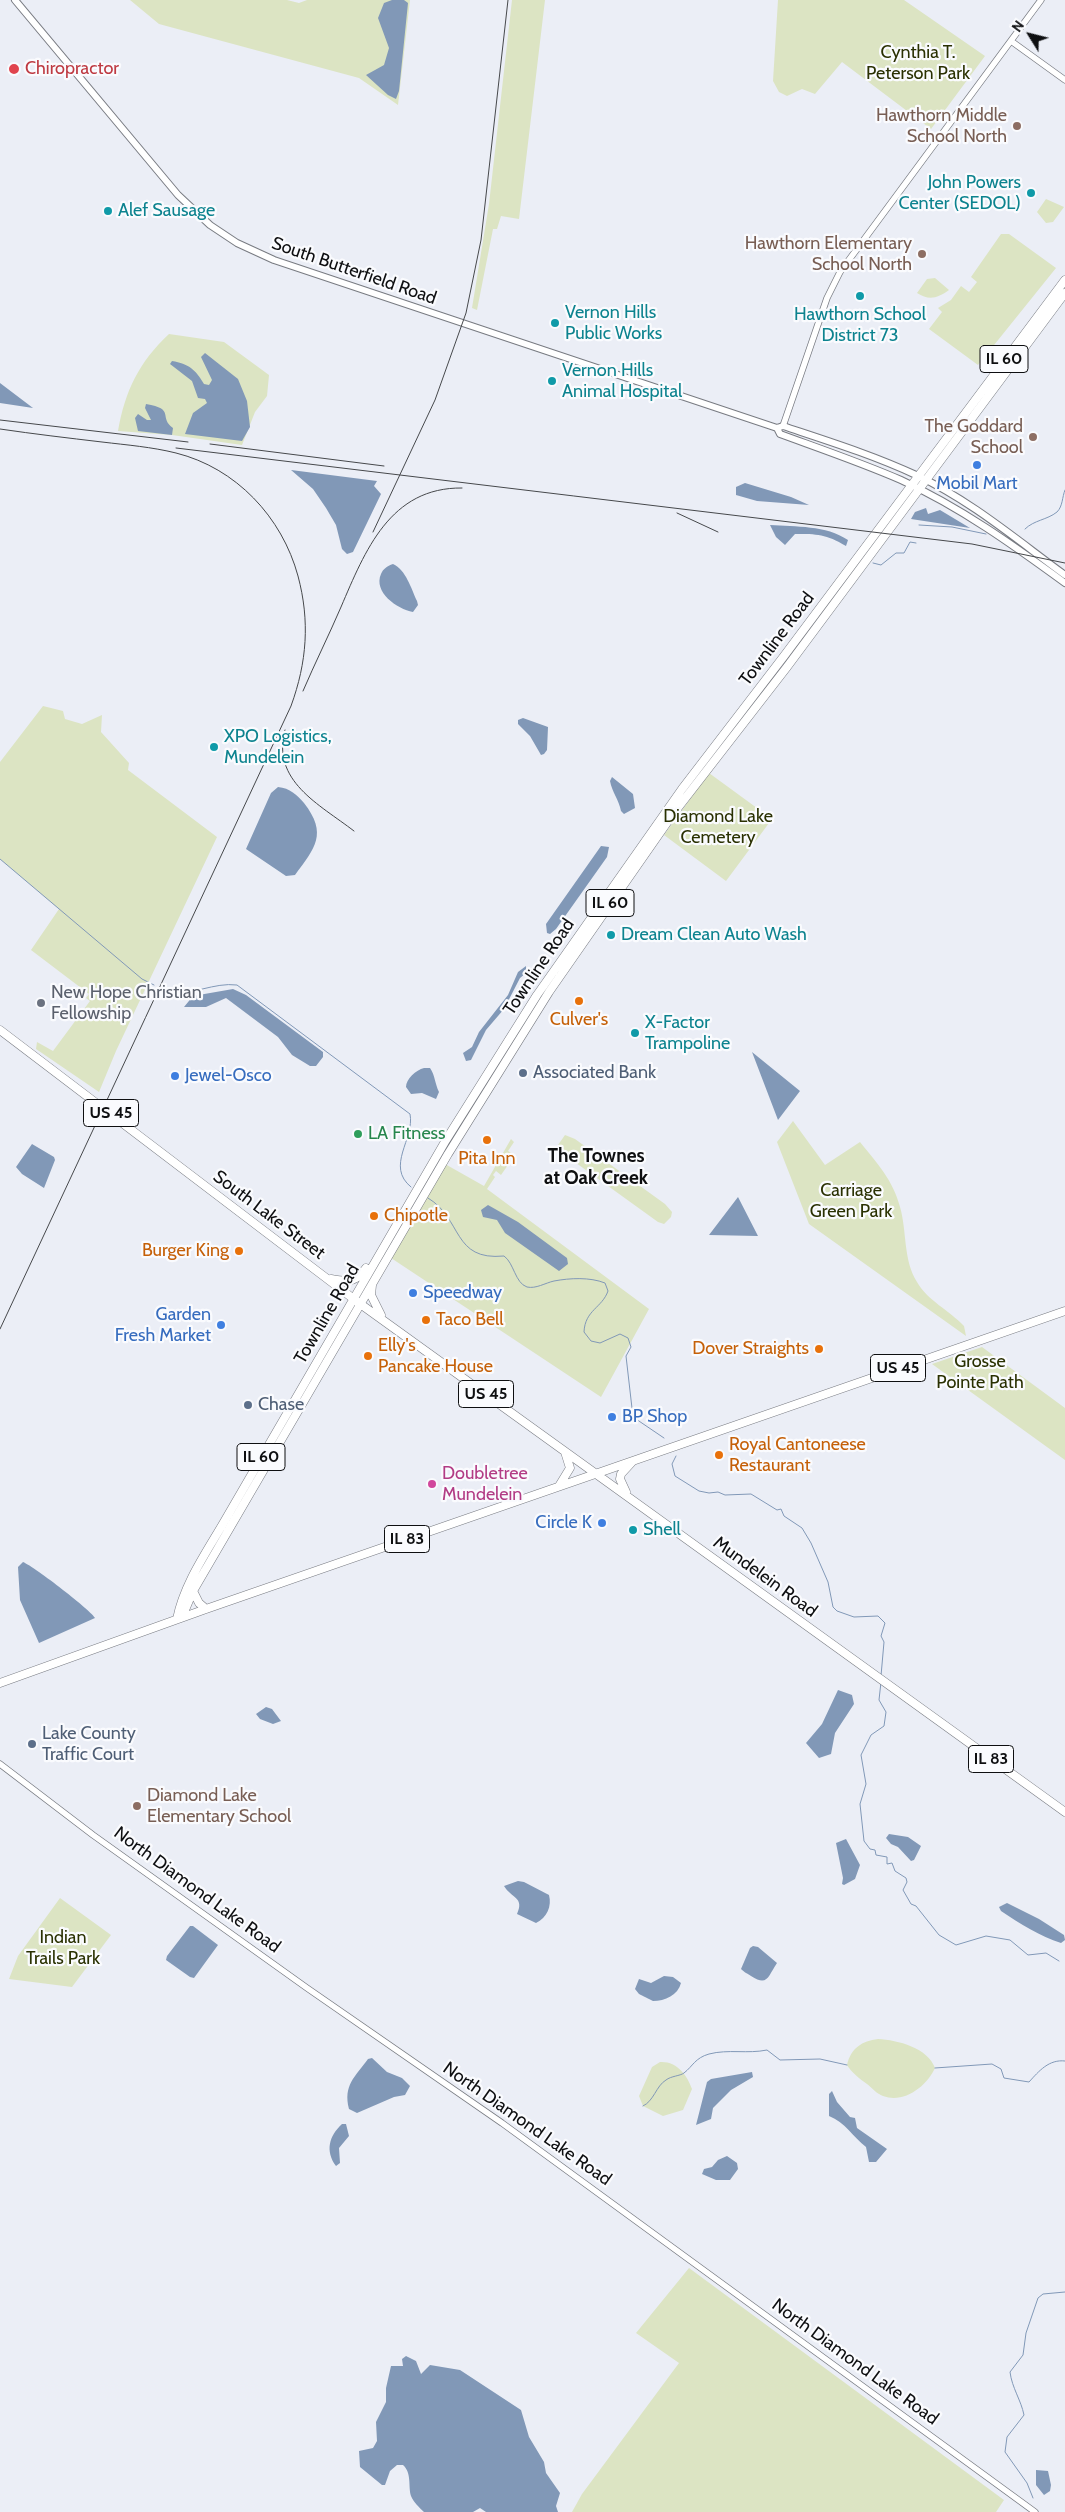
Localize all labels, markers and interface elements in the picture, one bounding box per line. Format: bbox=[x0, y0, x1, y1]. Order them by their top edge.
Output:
north arrow bbox=[1005, 10, 1055, 60]
text: N bbox=[1008, 17, 1028, 35]
park label: Cynthia T. Peterson Park bbox=[866, 42, 970, 84]
place label: Chiropractor bbox=[25, 58, 119, 80]
marker: Chiropractor bbox=[7, 62, 21, 76]
place label: Hawthorn Middle School North bbox=[876, 105, 1007, 148]
marker: Hawthorn Middle School North bbox=[1011, 120, 1023, 132]
place label: John Powers Center (SEDOL) bbox=[899, 172, 1021, 214]
marker: John Powers Center (SEDOL) bbox=[1025, 187, 1037, 199]
place label: Alef Sausage bbox=[118, 200, 215, 222]
marker: Alef Sausage bbox=[102, 205, 114, 217]
street label: South Butterfield Road bbox=[269, 233, 439, 309]
place label: Hawthorn Elementary School North bbox=[745, 233, 912, 276]
marker: Hawthorn Elementary School North bbox=[916, 248, 928, 260]
marker: Hawthorn School District 73 bbox=[854, 290, 866, 302]
place label: Vernon Hills Public Works bbox=[565, 302, 662, 344]
place label: Hawthorn School District 73 bbox=[794, 304, 926, 346]
marker: Vernon Hills Public Works bbox=[549, 317, 561, 329]
road number: IL 60 bbox=[980, 346, 1028, 372]
place label: Vernon Hills Animal Hospital bbox=[562, 360, 682, 402]
marker: Vernon Hills Animal Hospital bbox=[546, 375, 558, 387]
place label: The Goddard School bbox=[925, 416, 1023, 458]
marker: The Goddard School bbox=[1027, 431, 1039, 443]
marker: Mobil Mart bbox=[971, 459, 983, 471]
place label: Mobil Mart bbox=[936, 473, 1018, 495]
street label: Townline Road bbox=[735, 588, 819, 690]
place label: XPO Logistics, Mundelein bbox=[224, 726, 332, 769]
marker: XPO Logistics, Mundelein bbox=[208, 741, 220, 753]
park label: Diamond Lake Cemetery bbox=[663, 806, 773, 849]
road number: IL 60 bbox=[586, 890, 634, 916]
street label: Townline Road bbox=[499, 915, 579, 1019]
place label: Dream Clean Auto Wash bbox=[621, 924, 807, 946]
marker: Dream Clean Auto Wash bbox=[605, 929, 617, 941]
place label: New Hope Christian Fellowship bbox=[51, 982, 202, 1024]
marker: Culver's bbox=[573, 995, 585, 1007]
marker: New Hope Christian Fellowship bbox=[35, 997, 47, 1009]
place label: Culver's bbox=[550, 1009, 608, 1031]
place label: X-Factor Trampoline bbox=[645, 1012, 730, 1054]
marker: X-Factor Trampoline bbox=[629, 1027, 641, 1039]
place label: Associated Bank bbox=[533, 1062, 656, 1084]
place label: Jewel-Osco bbox=[185, 1065, 272, 1087]
marker: Associated Bank bbox=[517, 1067, 529, 1079]
marker: Jewel-Osco bbox=[169, 1070, 181, 1082]
road number: US 45 bbox=[84, 1100, 138, 1126]
place label: LA Fitness bbox=[368, 1123, 446, 1145]
marker: LA Fitness bbox=[352, 1128, 364, 1140]
marker: Pita Inn bbox=[481, 1134, 493, 1146]
district label: The Townes at Oak Creek bbox=[544, 1145, 648, 1189]
place label: Pita Inn bbox=[458, 1148, 516, 1170]
street label: South Lake Street bbox=[209, 1166, 329, 1264]
park label: Carriage Green Park bbox=[810, 1180, 892, 1222]
place label: Chipotle bbox=[384, 1205, 448, 1227]
marker: Chipotle bbox=[368, 1210, 380, 1222]
place label: Burger King bbox=[142, 1240, 229, 1262]
marker: Burger King bbox=[233, 1245, 245, 1257]
street label: Townline Road bbox=[290, 1260, 364, 1368]
place label: Speedway bbox=[423, 1282, 502, 1304]
marker: Speedway bbox=[407, 1287, 419, 1299]
place label: Garden Fresh Market bbox=[115, 1304, 211, 1346]
place label: Taco Bell bbox=[436, 1309, 504, 1331]
marker: Taco Bell bbox=[420, 1314, 432, 1326]
marker: Garden Fresh Market bbox=[215, 1319, 227, 1331]
place label: Elly's Pancake House bbox=[378, 1335, 493, 1378]
place label: Dover Straights bbox=[692, 1338, 809, 1360]
marker: Dover Straights bbox=[813, 1343, 825, 1355]
marker: Elly's Pancake House bbox=[362, 1350, 374, 1362]
park label: Grosse Pointe Path bbox=[936, 1351, 1024, 1394]
road number: US 45 bbox=[870, 1355, 926, 1382]
road number: US 45 bbox=[458, 1380, 514, 1408]
place label: Chase bbox=[258, 1394, 304, 1416]
marker: Chase bbox=[242, 1399, 254, 1411]
place label: BP Shop bbox=[622, 1406, 687, 1428]
marker: BP Shop bbox=[606, 1411, 618, 1423]
place label: Royal Cantoneese Restaurant bbox=[729, 1434, 866, 1476]
road number: IL 60 bbox=[237, 1444, 285, 1470]
marker: Royal Cantoneese Restaurant bbox=[713, 1449, 725, 1461]
place label: Doubletree Mundelein bbox=[442, 1463, 528, 1506]
marker: Doubletree Mundelein bbox=[426, 1478, 438, 1490]
place label: Circle K bbox=[535, 1512, 592, 1534]
marker: Circle K bbox=[596, 1517, 608, 1529]
place label: Shell bbox=[643, 1519, 681, 1541]
marker: Shell bbox=[627, 1524, 639, 1536]
road number: IL 83 bbox=[384, 1526, 430, 1552]
street label: Mundelein Road bbox=[709, 1532, 821, 1622]
place label: Lake County Traffic Court bbox=[42, 1723, 136, 1766]
marker: Lake County Traffic Court bbox=[26, 1738, 38, 1750]
road number: IL 83 bbox=[968, 1746, 1014, 1772]
place label: Diamond Lake Elementary School bbox=[147, 1785, 291, 1828]
marker: Diamond Lake Elementary School bbox=[131, 1800, 143, 1812]
street label: North Diamond Lake Road bbox=[109, 1822, 285, 1958]
park label: Indian Trails Park bbox=[26, 1927, 100, 1970]
street label: North Diamond Lake Road bbox=[439, 2058, 615, 2190]
street label: North Diamond Lake Road bbox=[767, 2294, 943, 2430]

